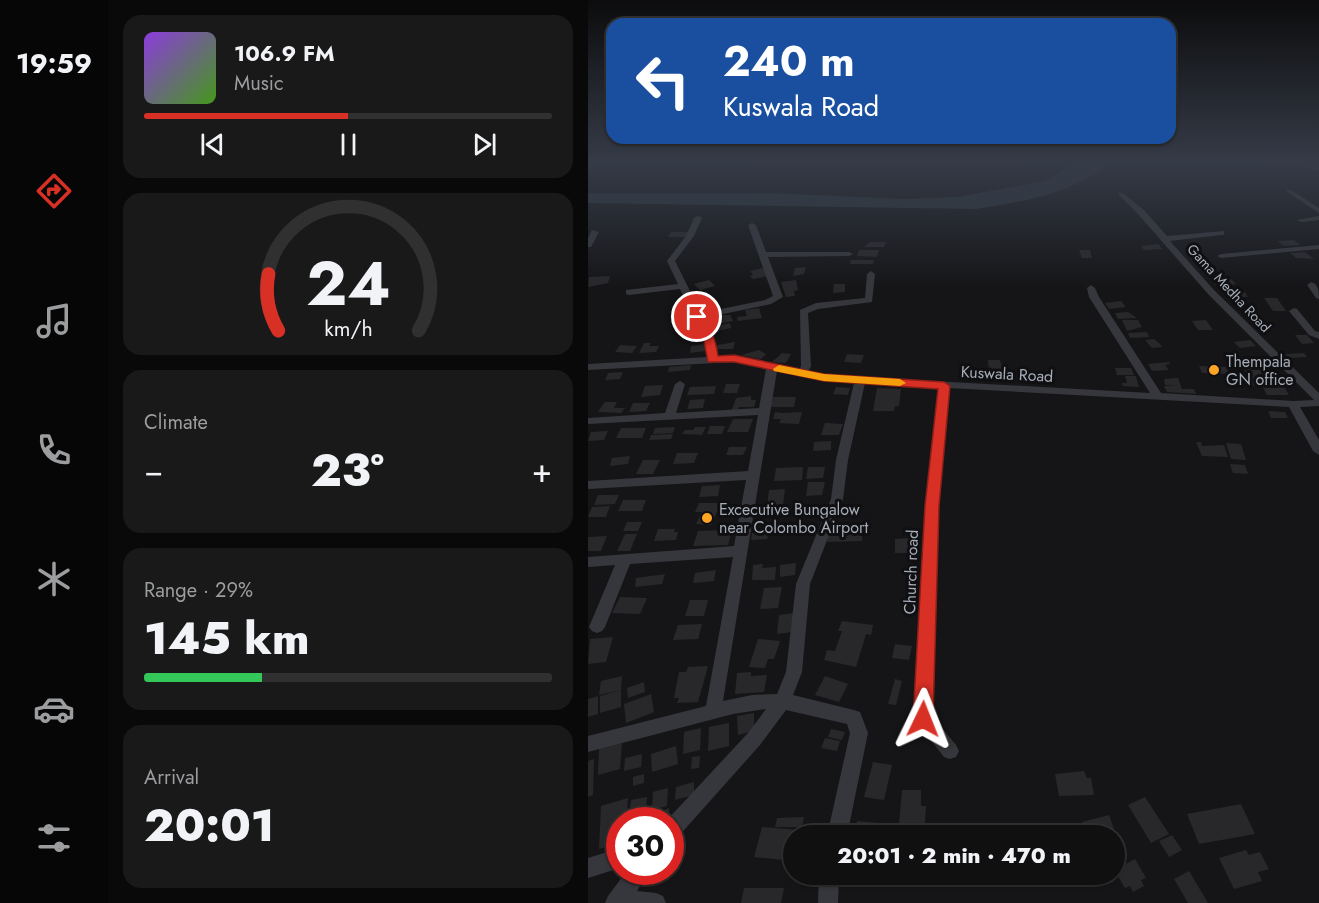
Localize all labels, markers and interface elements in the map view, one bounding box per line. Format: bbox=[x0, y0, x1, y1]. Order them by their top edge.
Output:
text: 240 m bbox=[723, 31, 855, 92]
text: 106.9 FM bbox=[234, 37, 335, 69]
icon: left bbox=[624, 42, 702, 120]
text: 19:59 bbox=[16, 44, 92, 83]
text: Music bbox=[234, 69, 284, 98]
text: Kuswala Road bbox=[723, 87, 879, 126]
icon: previous bbox=[196, 128, 229, 161]
icon: pause bbox=[332, 128, 365, 161]
icon: next bbox=[468, 128, 501, 161]
icon: directions bbox=[33, 170, 75, 212]
text: 24 bbox=[306, 238, 390, 328]
street label: Gama Medha Road bbox=[1183, 239, 1275, 337]
pin bbox=[671, 291, 722, 342]
icon: music bbox=[33, 300, 75, 342]
icon: arrive bbox=[680, 300, 713, 333]
text: km/h bbox=[324, 313, 372, 344]
place label: Thempala GN office bbox=[1226, 350, 1294, 391]
street label: Kuswala Road bbox=[960, 360, 1054, 388]
marker: Thempala GN office bbox=[1207, 363, 1221, 377]
text: Climate bbox=[144, 408, 208, 437]
icon: phone bbox=[33, 429, 75, 471]
text: 23° bbox=[311, 438, 384, 503]
text: − bbox=[144, 447, 163, 494]
text: + bbox=[532, 447, 552, 494]
place label: Excecutive Bungalow near Colombo Airport bbox=[719, 498, 868, 539]
marker: Excecutive Bungalow near Colombo Airport bbox=[700, 511, 714, 525]
street label: Church road bbox=[898, 529, 924, 615]
icon: climate bbox=[33, 558, 75, 600]
text: Range · 29% bbox=[144, 576, 253, 605]
text: 145 km bbox=[144, 606, 310, 671]
position arrow bbox=[891, 687, 955, 751]
icon: car bbox=[33, 688, 75, 730]
text: Arrival bbox=[144, 763, 199, 792]
text: 20:01 bbox=[144, 793, 275, 858]
speed limit sign: 30 bbox=[606, 807, 684, 885]
icon: filters bbox=[33, 817, 75, 859]
text: 20:01 · 2 min · 470 m bbox=[837, 839, 1071, 871]

